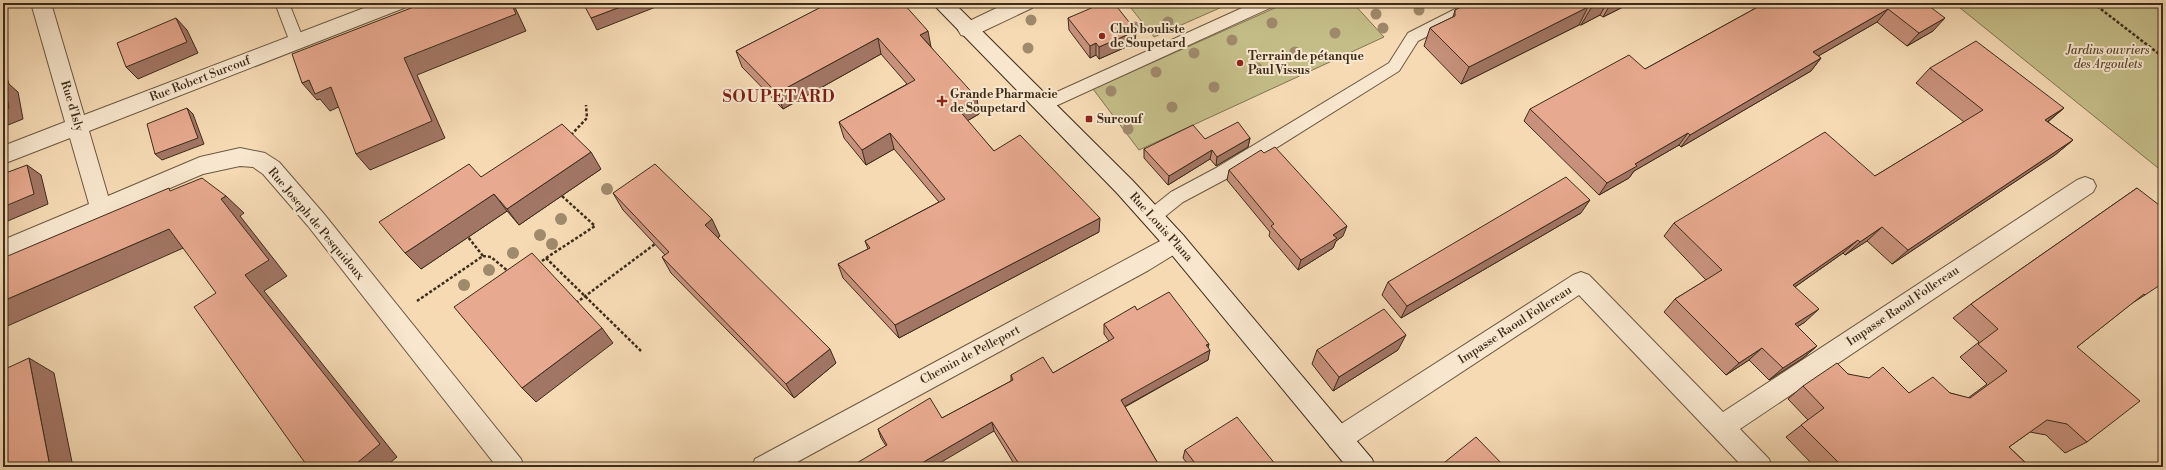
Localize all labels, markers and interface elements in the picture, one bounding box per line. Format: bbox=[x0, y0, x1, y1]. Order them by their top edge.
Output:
place label: Club bouliste de Soupetard bbox=[1110, 22, 1186, 51]
marker: Club bouliste de Soupetard bbox=[1097, 31, 1107, 41]
park label: Jardins ouvriers des Argoulets bbox=[2064, 43, 2150, 72]
place label: Terrain de pétanque Paul Vissus bbox=[1248, 49, 1364, 78]
street label: Rue Robert Surcouf bbox=[148, 53, 253, 105]
marker: Terrain de pétanque Paul Vissus bbox=[1235, 58, 1245, 68]
street label: Rue d'Isly bbox=[57, 79, 87, 133]
district label: SOUPETARD bbox=[722, 87, 836, 107]
place label: Grande Pharmacie de Soupetard bbox=[950, 87, 1058, 116]
marker: Grande Pharmacie de Soupetard bbox=[937, 96, 947, 106]
place label: Surcouf bbox=[1097, 112, 1144, 127]
marker: Surcouf bbox=[1084, 114, 1094, 124]
street label: Rue Joseph de Pesquidoux bbox=[265, 165, 368, 284]
street label: Rue Louis Plana bbox=[1126, 189, 1197, 265]
street label: Impasse Raoul Follereau bbox=[1844, 263, 1962, 349]
street label: Impasse Raoul Follereau bbox=[1455, 283, 1575, 367]
street label: Chemin de Pelleport bbox=[917, 322, 1023, 388]

